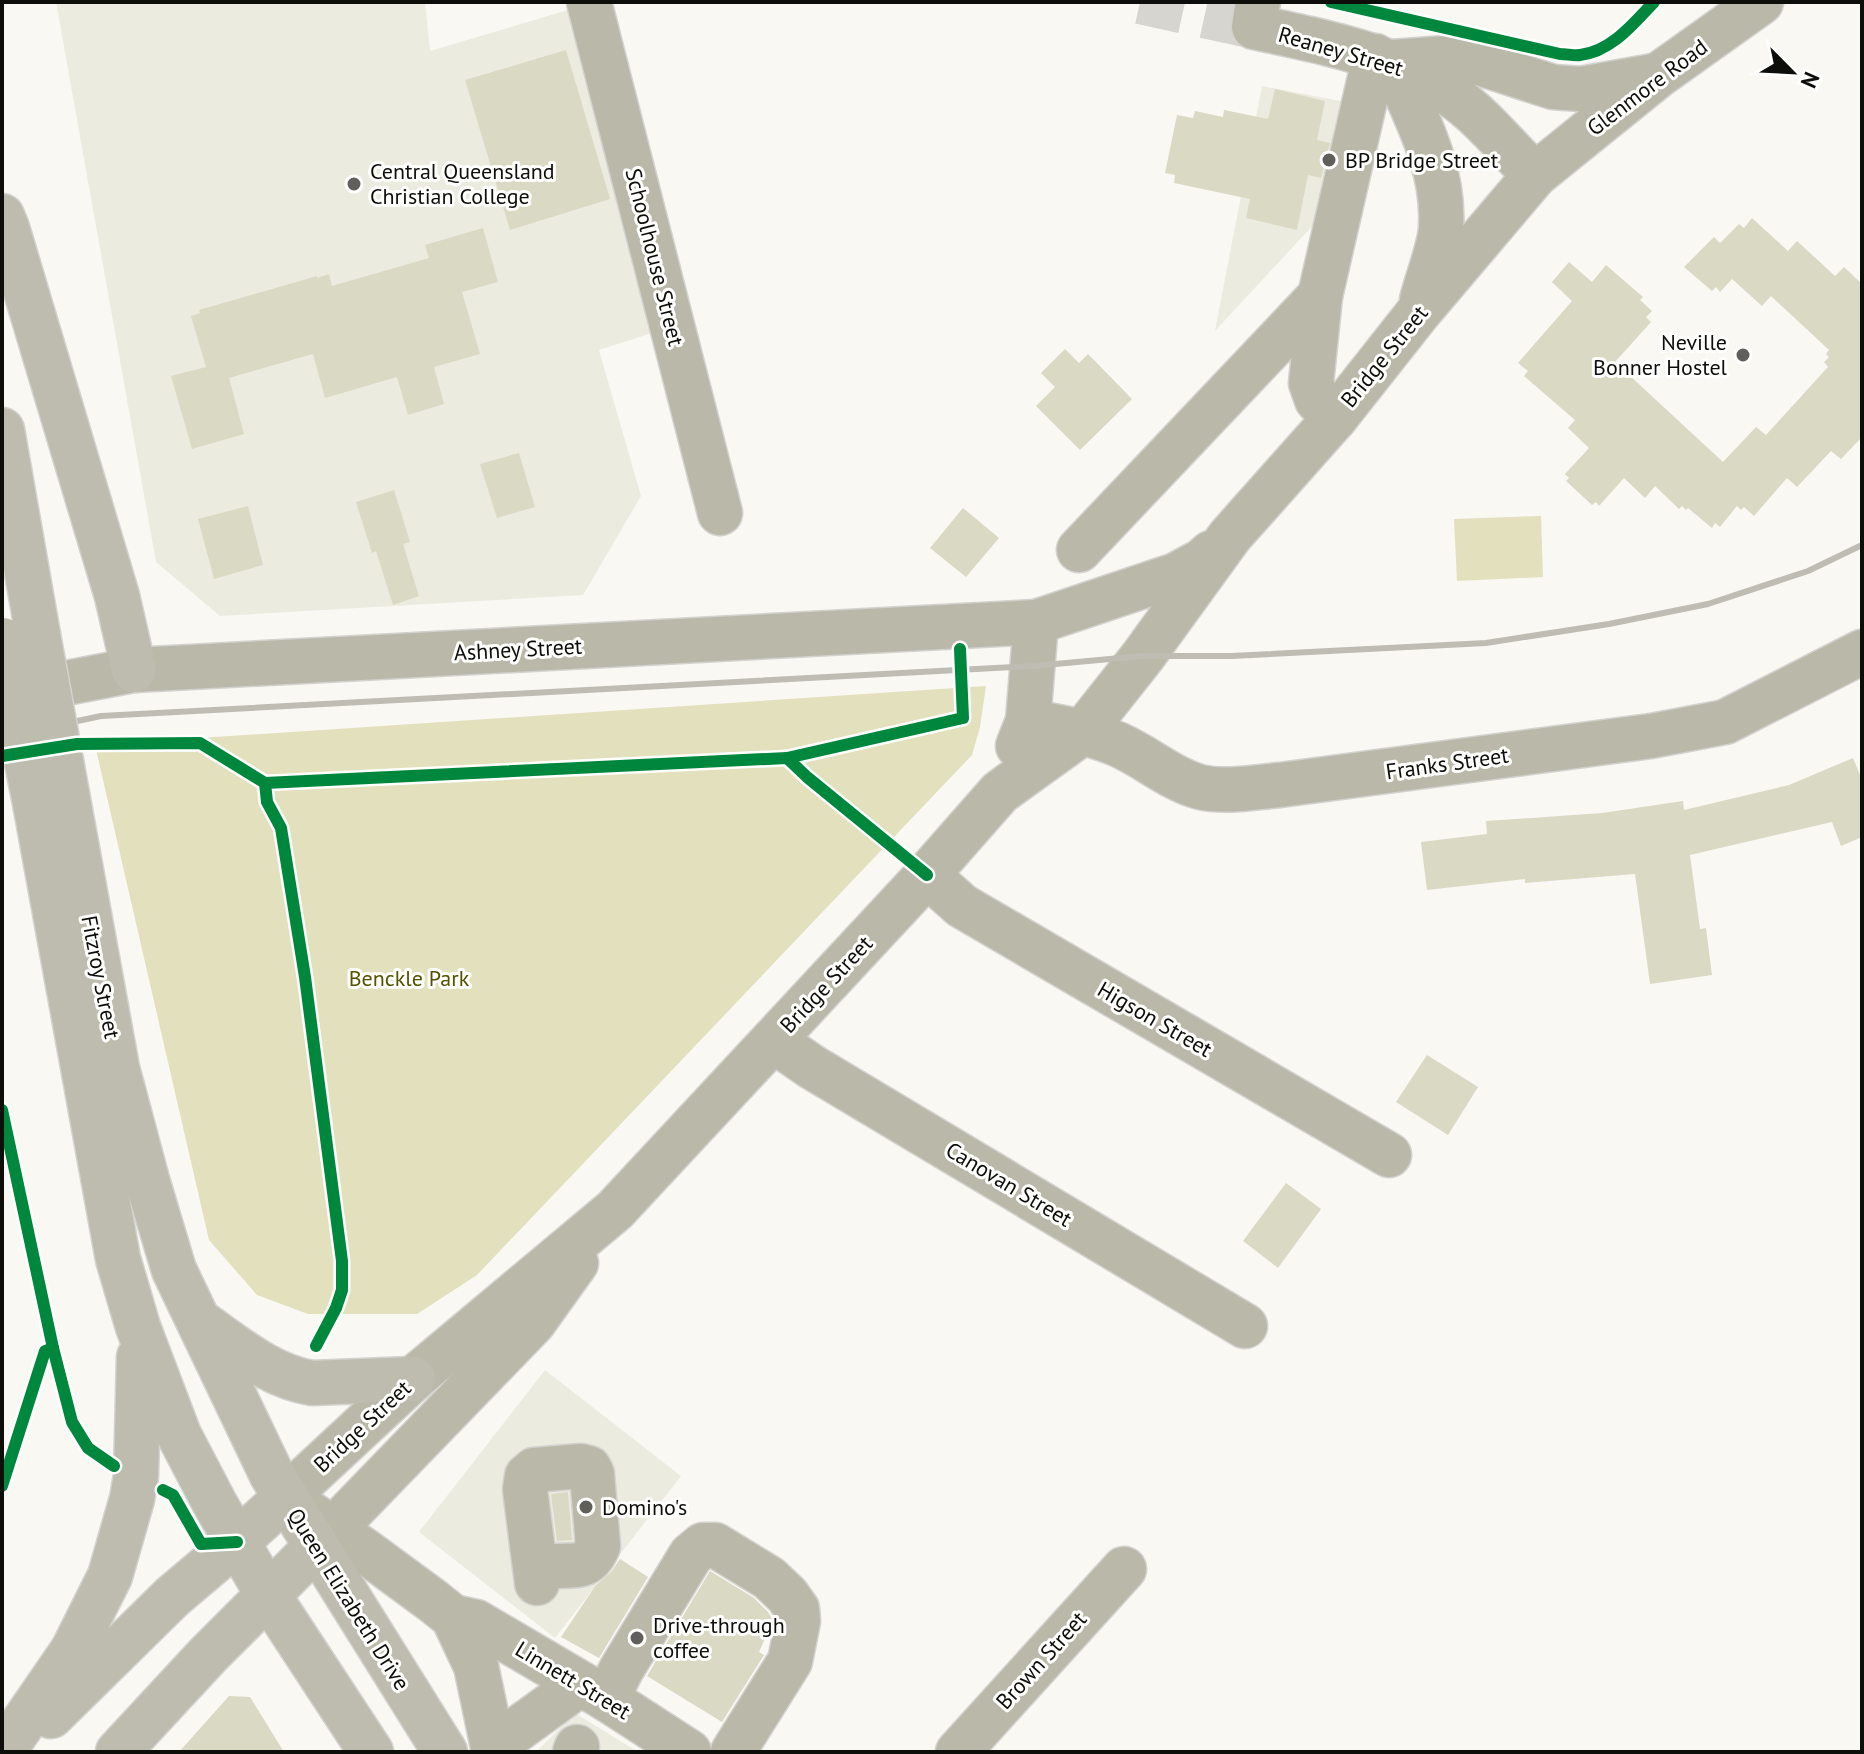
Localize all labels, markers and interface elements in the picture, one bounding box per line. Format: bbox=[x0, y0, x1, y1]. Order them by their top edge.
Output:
street label: Reaney Street bbox=[1275, 20, 1407, 82]
north arrow bbox=[1752, 32, 1832, 112]
street label: Glenmore Road bbox=[1581, 33, 1713, 141]
text: N bbox=[1795, 68, 1826, 92]
place label: BP Bridge Street bbox=[1345, 146, 1499, 174]
marker: BP Bridge Street bbox=[1320, 151, 1338, 169]
place label: Central Queensland Christian College bbox=[370, 157, 555, 210]
street label: Schoolhouse Street bbox=[619, 165, 691, 349]
marker: Central Queensland Christian College bbox=[345, 175, 363, 193]
street label: Bridge Street bbox=[1334, 299, 1434, 413]
place label: Neville Bonner Hostel bbox=[1593, 328, 1728, 381]
marker: Neville Bonner Hostel bbox=[1734, 346, 1752, 364]
street label: Ashney Street bbox=[453, 632, 583, 666]
street label: Franks Street bbox=[1384, 740, 1511, 785]
street label: Fitzroy Street bbox=[75, 913, 127, 1042]
street label: Bridge Street bbox=[774, 929, 879, 1039]
park label: Benckle Park bbox=[349, 964, 470, 992]
street label: Higson Street bbox=[1093, 975, 1218, 1063]
street label: Canovan Street bbox=[941, 1135, 1078, 1233]
street label: Bridge Street bbox=[307, 1373, 417, 1478]
place label: Domino's bbox=[602, 1493, 687, 1521]
marker: Domino's bbox=[577, 1498, 595, 1516]
street label: Queen Elizabeth Drive bbox=[282, 1503, 416, 1695]
street label: Brown Street bbox=[990, 1605, 1093, 1715]
place label: Drive-through coffee bbox=[653, 1611, 785, 1664]
marker: Drive-through coffee bbox=[628, 1629, 646, 1647]
street label: Linnett Street bbox=[510, 1635, 636, 1726]

